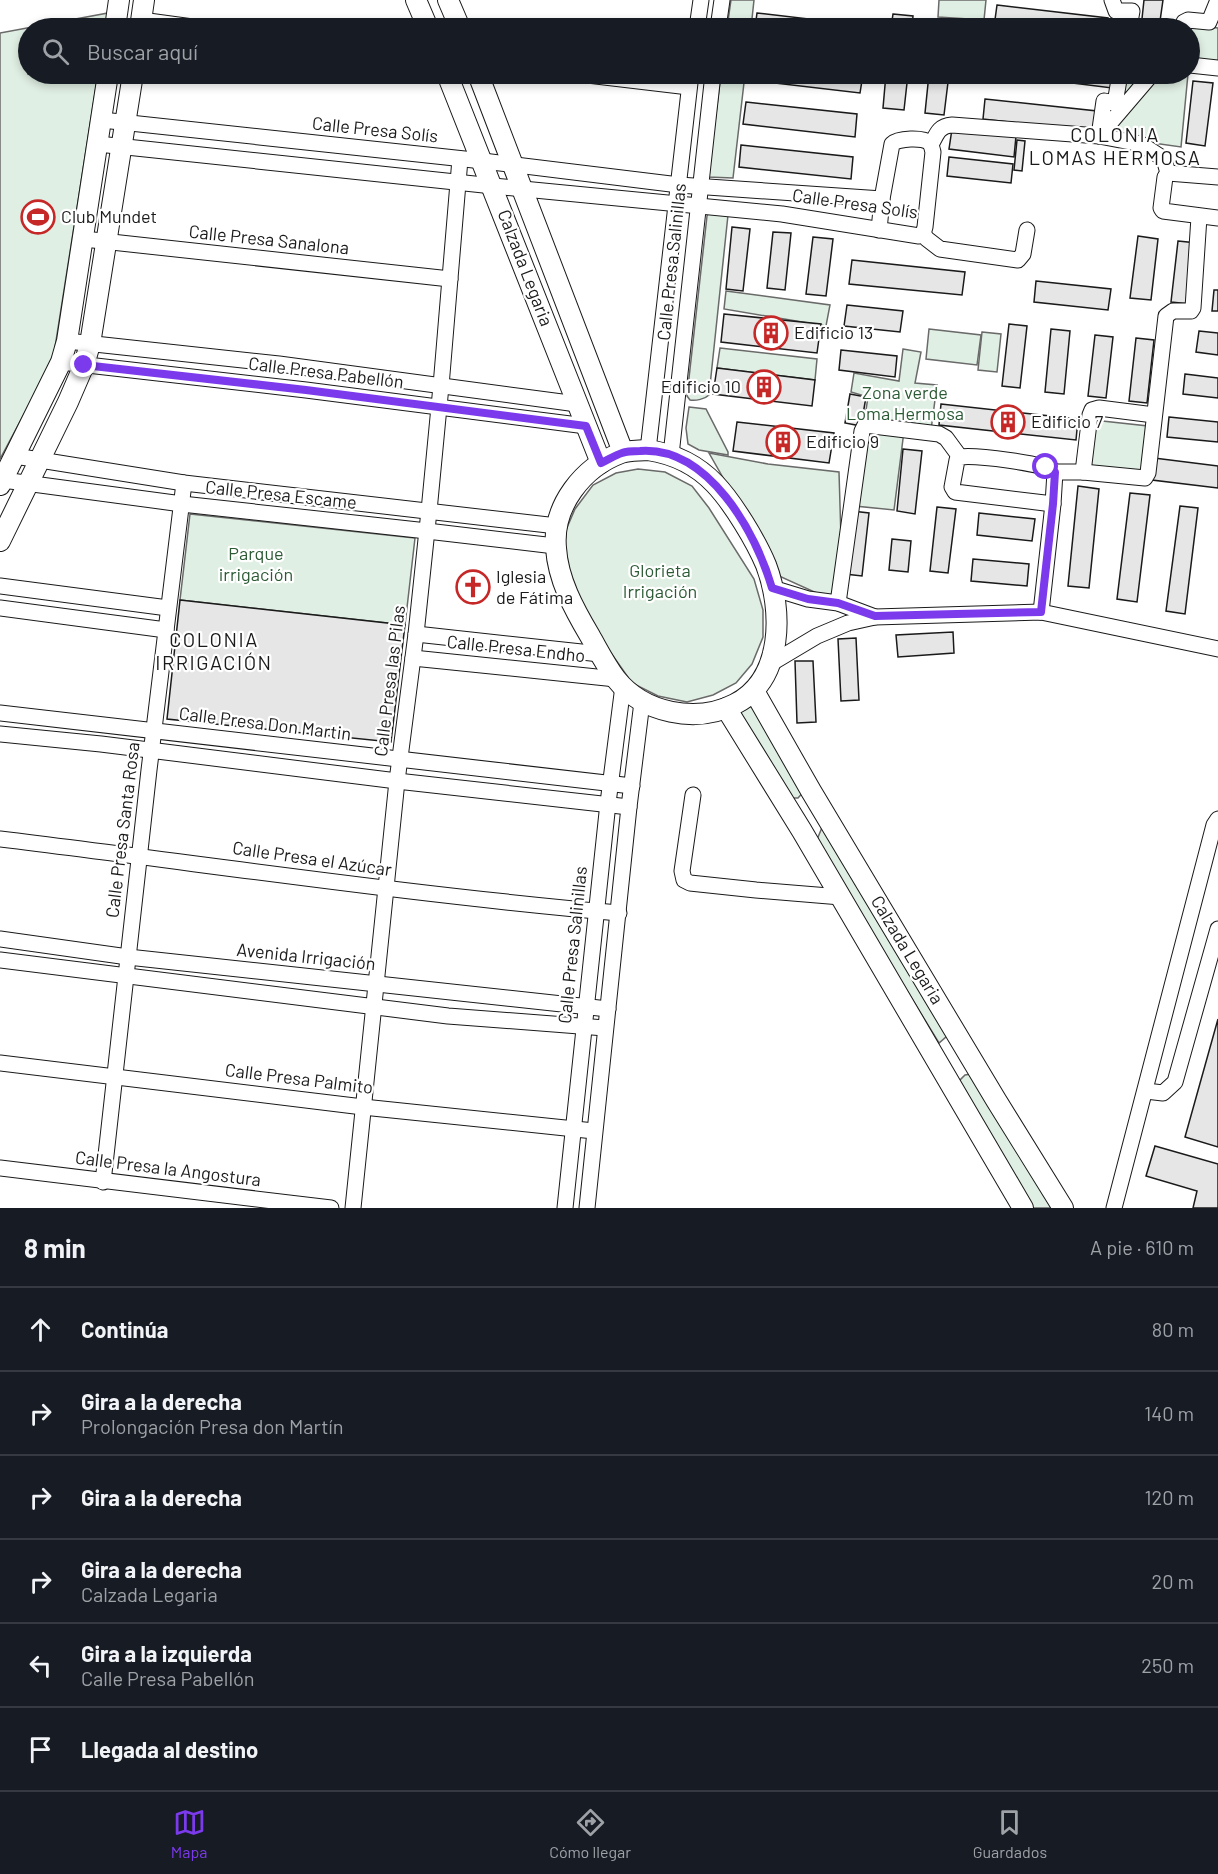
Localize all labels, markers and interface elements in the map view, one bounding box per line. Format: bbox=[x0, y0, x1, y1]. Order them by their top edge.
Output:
search box bbox=[18, 18, 1200, 84]
icon: search bbox=[39, 35, 72, 68]
text: Buscar aquí bbox=[87, 38, 198, 64]
street label: Calle Presa Solís bbox=[311, 111, 439, 147]
district label: COLONIA LOMAS HERMOSA bbox=[1029, 122, 1201, 169]
street label: Calle Presa Salinillas bbox=[652, 182, 690, 342]
street label: Calle Presa Solís bbox=[791, 183, 919, 223]
sports icon: Club Mundet bbox=[20, 199, 56, 235]
place label: Club Mundet bbox=[61, 205, 157, 227]
street label: Calzada Legaria bbox=[494, 206, 558, 329]
street label: Calle Presa Sanalona bbox=[188, 220, 350, 258]
building icon: Edificio 13 bbox=[753, 315, 789, 351]
place label: Edificio 13 bbox=[794, 321, 873, 343]
route end bbox=[70, 351, 96, 377]
street label: Calle Presa Pabellón bbox=[247, 352, 405, 392]
building icon: Edificio 10 bbox=[746, 369, 782, 405]
place label: Edificio 10 bbox=[661, 375, 741, 397]
park label: Zona verde Loma Hermosa bbox=[846, 381, 964, 424]
building icon: Edificio 7 bbox=[990, 404, 1026, 440]
place label: Edificio 7 bbox=[1031, 410, 1104, 432]
building icon: Edificio 9 bbox=[765, 424, 801, 460]
place label: Edificio 9 bbox=[806, 430, 879, 452]
route start bbox=[1032, 453, 1058, 479]
street label: Calle Presa Escame bbox=[204, 475, 358, 513]
park label: Parque irrigación bbox=[219, 542, 293, 585]
park label: Glorieta Irrigación bbox=[623, 559, 697, 602]
place label: Iglesia de Fátima bbox=[496, 565, 573, 608]
church icon: Iglesia de Fátima bbox=[455, 569, 491, 605]
street label: Calle Presa las Pilas bbox=[369, 604, 409, 758]
district label: COLONIA IRRIGACIÓN bbox=[155, 627, 273, 674]
street label: Calle Presa Endho bbox=[446, 630, 586, 666]
street label: Calle Presa Don Martin bbox=[178, 702, 353, 744]
street label: Calle Presa Santa Rosa bbox=[100, 741, 144, 919]
street label: Calle Presa el Azúcar bbox=[231, 836, 394, 880]
street label: Calle Presa Salinillas bbox=[553, 865, 591, 1025]
street label: Calzada Legaria bbox=[867, 891, 949, 1008]
street label: Avenida Irrigación bbox=[236, 938, 377, 974]
street label: Calle Presa Palmito bbox=[224, 1058, 374, 1098]
street label: Calle Presa la Angostura bbox=[74, 1146, 262, 1190]
text: 8 min bbox=[24, 1232, 86, 1263]
text: A pie · 610 m bbox=[1090, 1235, 1194, 1259]
icon: ahead bbox=[24, 1313, 57, 1346]
text: Continúa bbox=[81, 1316, 168, 1342]
text: 80 m bbox=[1152, 1317, 1194, 1341]
text: Gira a la derecha bbox=[81, 1388, 242, 1414]
icon: right bbox=[24, 1397, 57, 1430]
text: 140 m bbox=[1144, 1401, 1194, 1425]
text: Prolongación Presa don Martín bbox=[81, 1414, 343, 1438]
icon: right bbox=[24, 1481, 57, 1514]
text: Gira a la derecha bbox=[81, 1484, 242, 1510]
text: 120 m bbox=[1144, 1485, 1194, 1509]
text: Gira a la derecha bbox=[81, 1556, 242, 1582]
icon: right bbox=[24, 1565, 57, 1598]
text: 20 m bbox=[1151, 1569, 1194, 1593]
text: Calzada Legaria bbox=[81, 1582, 218, 1606]
text: Gira a la izquierda bbox=[81, 1640, 252, 1666]
icon: left bbox=[24, 1649, 57, 1682]
text: 250 m bbox=[1141, 1653, 1194, 1677]
text: Calle Presa Pabellón bbox=[81, 1666, 255, 1690]
icon: arrive bbox=[24, 1733, 57, 1766]
text: Llegada al destino bbox=[81, 1736, 258, 1762]
tab: Mapa bbox=[171, 1806, 207, 1861]
tab: Cómo llegar bbox=[549, 1806, 631, 1861]
tab: Guardados bbox=[973, 1806, 1047, 1861]

